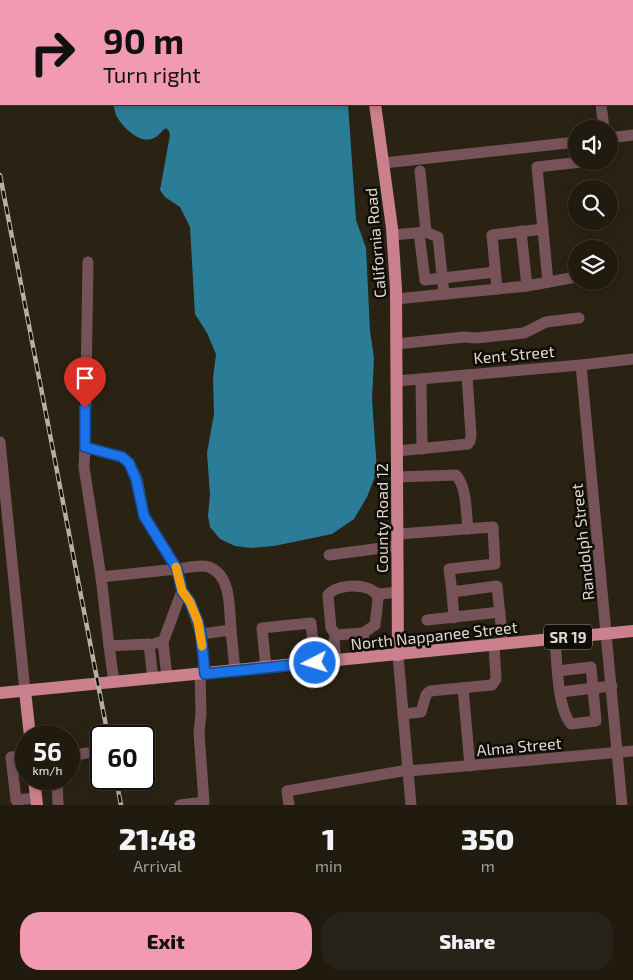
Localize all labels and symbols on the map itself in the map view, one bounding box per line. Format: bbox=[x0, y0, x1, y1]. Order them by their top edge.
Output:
street label: California Road bbox=[361, 187, 389, 299]
street label: Kent Street bbox=[473, 341, 555, 367]
pin bbox=[64, 357, 106, 408]
street label: County Road 12 bbox=[372, 463, 391, 573]
street label: Randolph Street bbox=[566, 483, 598, 601]
street label: North Nappanee Street bbox=[350, 617, 518, 653]
road number: SR 19 bbox=[544, 624, 592, 650]
position arrow bbox=[288, 636, 340, 688]
speed limit sign: 60 bbox=[90, 725, 155, 790]
street label: Alma Street bbox=[476, 733, 562, 759]

